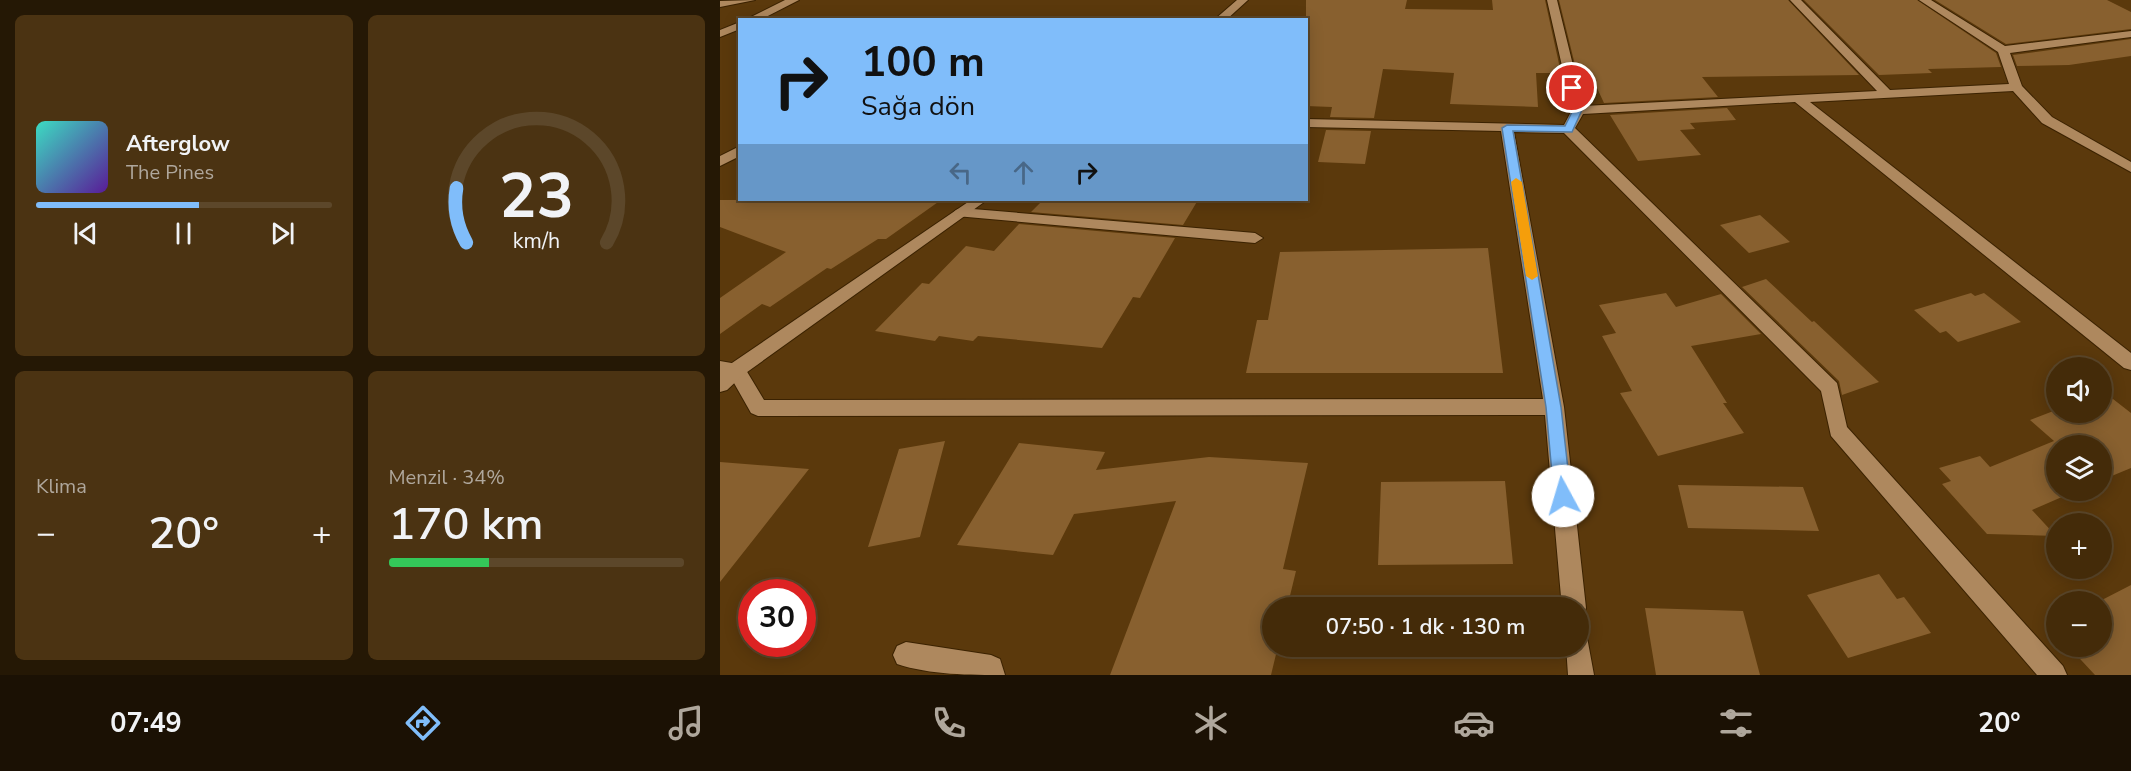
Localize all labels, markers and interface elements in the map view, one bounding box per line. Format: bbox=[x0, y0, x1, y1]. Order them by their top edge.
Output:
text: 100 m bbox=[861, 34, 985, 91]
icon: right bbox=[762, 42, 840, 120]
pin bbox=[1546, 62, 1597, 113]
icon: arrive bbox=[1555, 71, 1588, 104]
text: Sağa dön bbox=[861, 88, 975, 125]
text: Afterglow bbox=[126, 129, 230, 159]
text: 23 bbox=[499, 154, 574, 239]
icon: left bbox=[944, 156, 977, 189]
icon: ahead bbox=[1007, 156, 1040, 189]
icon: right bbox=[1070, 156, 1103, 189]
text: The Pines bbox=[126, 159, 214, 186]
icon: previous bbox=[69, 217, 102, 250]
icon: pause bbox=[167, 217, 200, 250]
icon: next bbox=[266, 217, 299, 250]
text: km/h bbox=[513, 226, 560, 256]
map controls bbox=[2046, 357, 2112, 657]
button: sound bbox=[2046, 357, 2112, 423]
button: layers bbox=[2046, 435, 2112, 501]
text: Menzil · 34% bbox=[389, 464, 505, 491]
position arrow bbox=[1531, 464, 1595, 528]
text: Klima bbox=[36, 473, 87, 500]
text: 170 km bbox=[389, 494, 544, 555]
text: 20° bbox=[148, 503, 219, 564]
text: − bbox=[36, 511, 56, 556]
text: + bbox=[312, 511, 331, 556]
button: + bbox=[2046, 513, 2112, 579]
speed limit sign: 30 bbox=[738, 579, 816, 657]
button: − bbox=[2046, 591, 2112, 657]
text: 07:50 · 1 dk · 130 m bbox=[1326, 612, 1525, 642]
icon: directions bbox=[402, 702, 444, 744]
icon: music bbox=[665, 702, 707, 744]
icon: phone bbox=[928, 702, 970, 744]
icon: climate bbox=[1190, 702, 1232, 744]
icon: car bbox=[1453, 702, 1495, 744]
icon: filters bbox=[1715, 702, 1757, 744]
text: 07:49 bbox=[110, 705, 182, 742]
text: 20° bbox=[1978, 705, 2021, 742]

